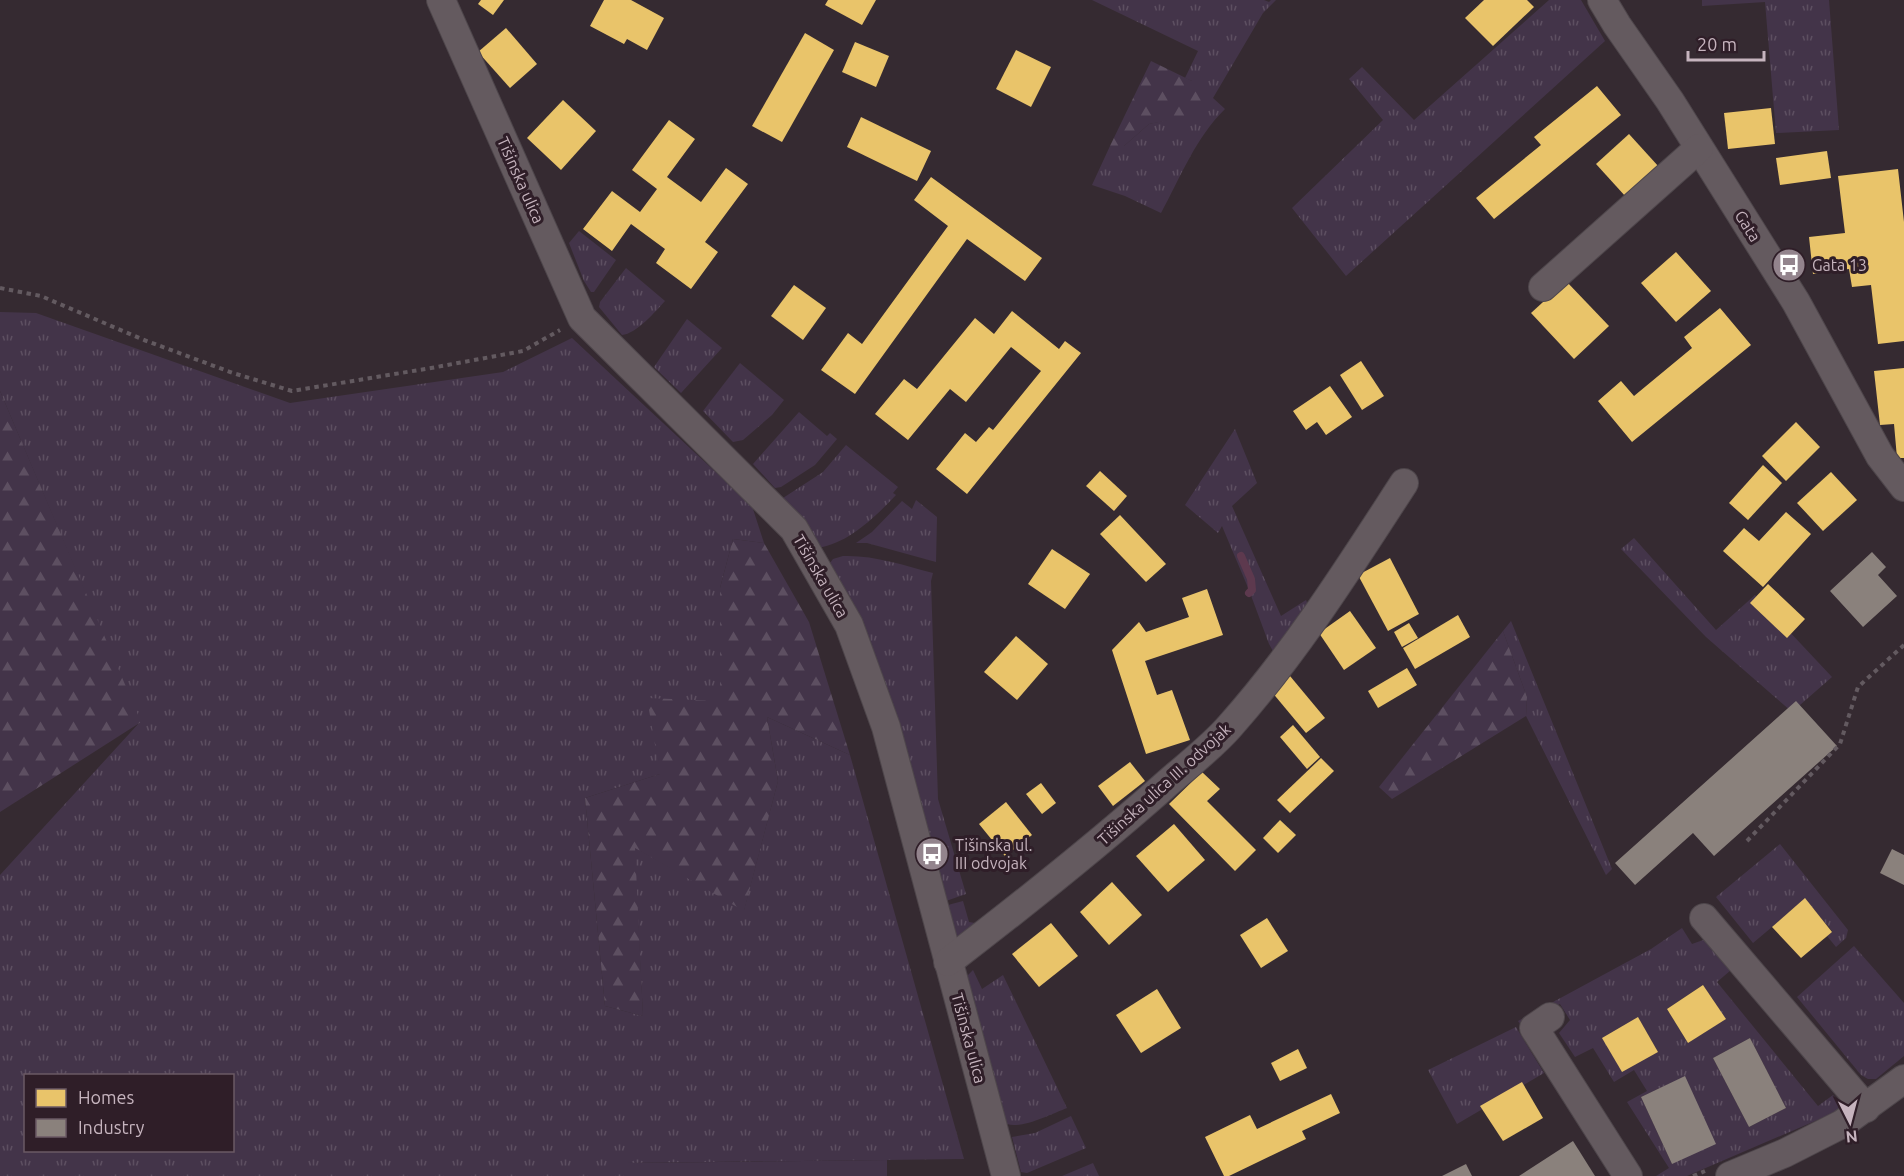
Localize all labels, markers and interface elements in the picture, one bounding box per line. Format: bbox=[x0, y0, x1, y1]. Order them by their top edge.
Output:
scale bar bbox=[1688, 24, 1764, 62]
text: 20 m bbox=[1697, 34, 1737, 54]
street label: Tišinska ulica bbox=[494, 134, 548, 226]
street label: Gata bbox=[1732, 207, 1764, 245]
bus stop icon: Gata 13 bbox=[1771, 247, 1807, 283]
place label: Gata 13 bbox=[1812, 256, 1867, 274]
street label: Tišinska ulica bbox=[790, 531, 852, 621]
street label: Tišinska ulica III. odvojak bbox=[1094, 720, 1234, 848]
bus stop icon: Tišinska ul. III odvojak bbox=[914, 836, 950, 872]
place label: Tišinska ul. III odvojak bbox=[955, 836, 1032, 872]
street label: Tišinska ulica bbox=[948, 991, 990, 1085]
legend bbox=[24, 1074, 234, 1152]
text: Homes bbox=[78, 1087, 135, 1107]
north arrow bbox=[1820, 1092, 1880, 1152]
text: Industry bbox=[78, 1117, 145, 1137]
text: N bbox=[1845, 1127, 1858, 1146]

